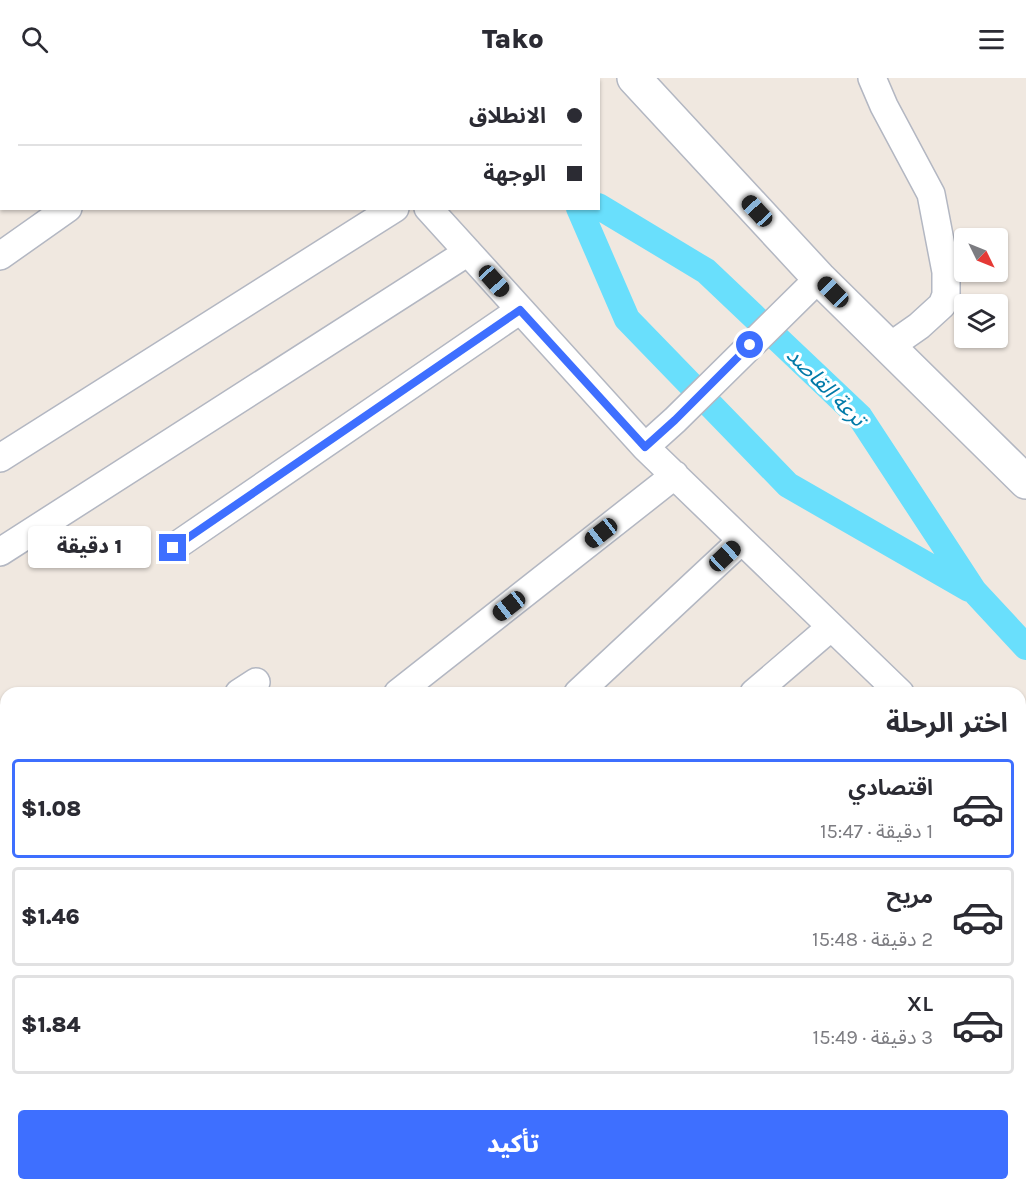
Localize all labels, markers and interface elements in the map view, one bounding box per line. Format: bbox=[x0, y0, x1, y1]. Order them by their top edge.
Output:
icon: search bbox=[18, 23, 51, 56]
text: Tako bbox=[482, 23, 544, 55]
icon: menu bbox=[975, 23, 1008, 56]
text: الانطلاق bbox=[469, 103, 546, 129]
text: الوجهة bbox=[483, 161, 546, 187]
car bbox=[738, 192, 776, 230]
north arrow bbox=[954, 228, 1008, 282]
map controls bbox=[954, 228, 1008, 348]
car bbox=[475, 262, 513, 300]
car bbox=[814, 273, 852, 311]
button: layers bbox=[954, 294, 1008, 348]
route start bbox=[736, 331, 763, 358]
water label: ترعة القاصد bbox=[781, 342, 873, 434]
car bbox=[581, 515, 621, 551]
callout: 1 دقيقة bbox=[29, 527, 152, 569]
route end bbox=[159, 534, 186, 561]
text: 1 دقيقة bbox=[57, 535, 122, 558]
car bbox=[706, 537, 744, 575]
car bbox=[489, 588, 529, 624]
text: اختر الرحلة bbox=[886, 707, 1008, 739]
text: اقتصادي bbox=[848, 775, 933, 801]
icon: car bbox=[951, 782, 1005, 836]
text: $1.08 bbox=[21, 796, 81, 822]
text: 1 دقيقة · 15:47 bbox=[820, 820, 933, 843]
text: مريح bbox=[887, 883, 933, 909]
icon: car bbox=[951, 890, 1005, 944]
text: $1.46 bbox=[21, 904, 80, 930]
text: 2 دقيقة · 15:48 bbox=[812, 928, 933, 951]
text: XL bbox=[907, 991, 933, 1017]
icon: car bbox=[951, 998, 1005, 1052]
text: $1.84 bbox=[21, 1012, 80, 1038]
text: 3 دقيقة · 15:49 bbox=[813, 1026, 933, 1049]
button: تأكيد bbox=[18, 1110, 1008, 1179]

